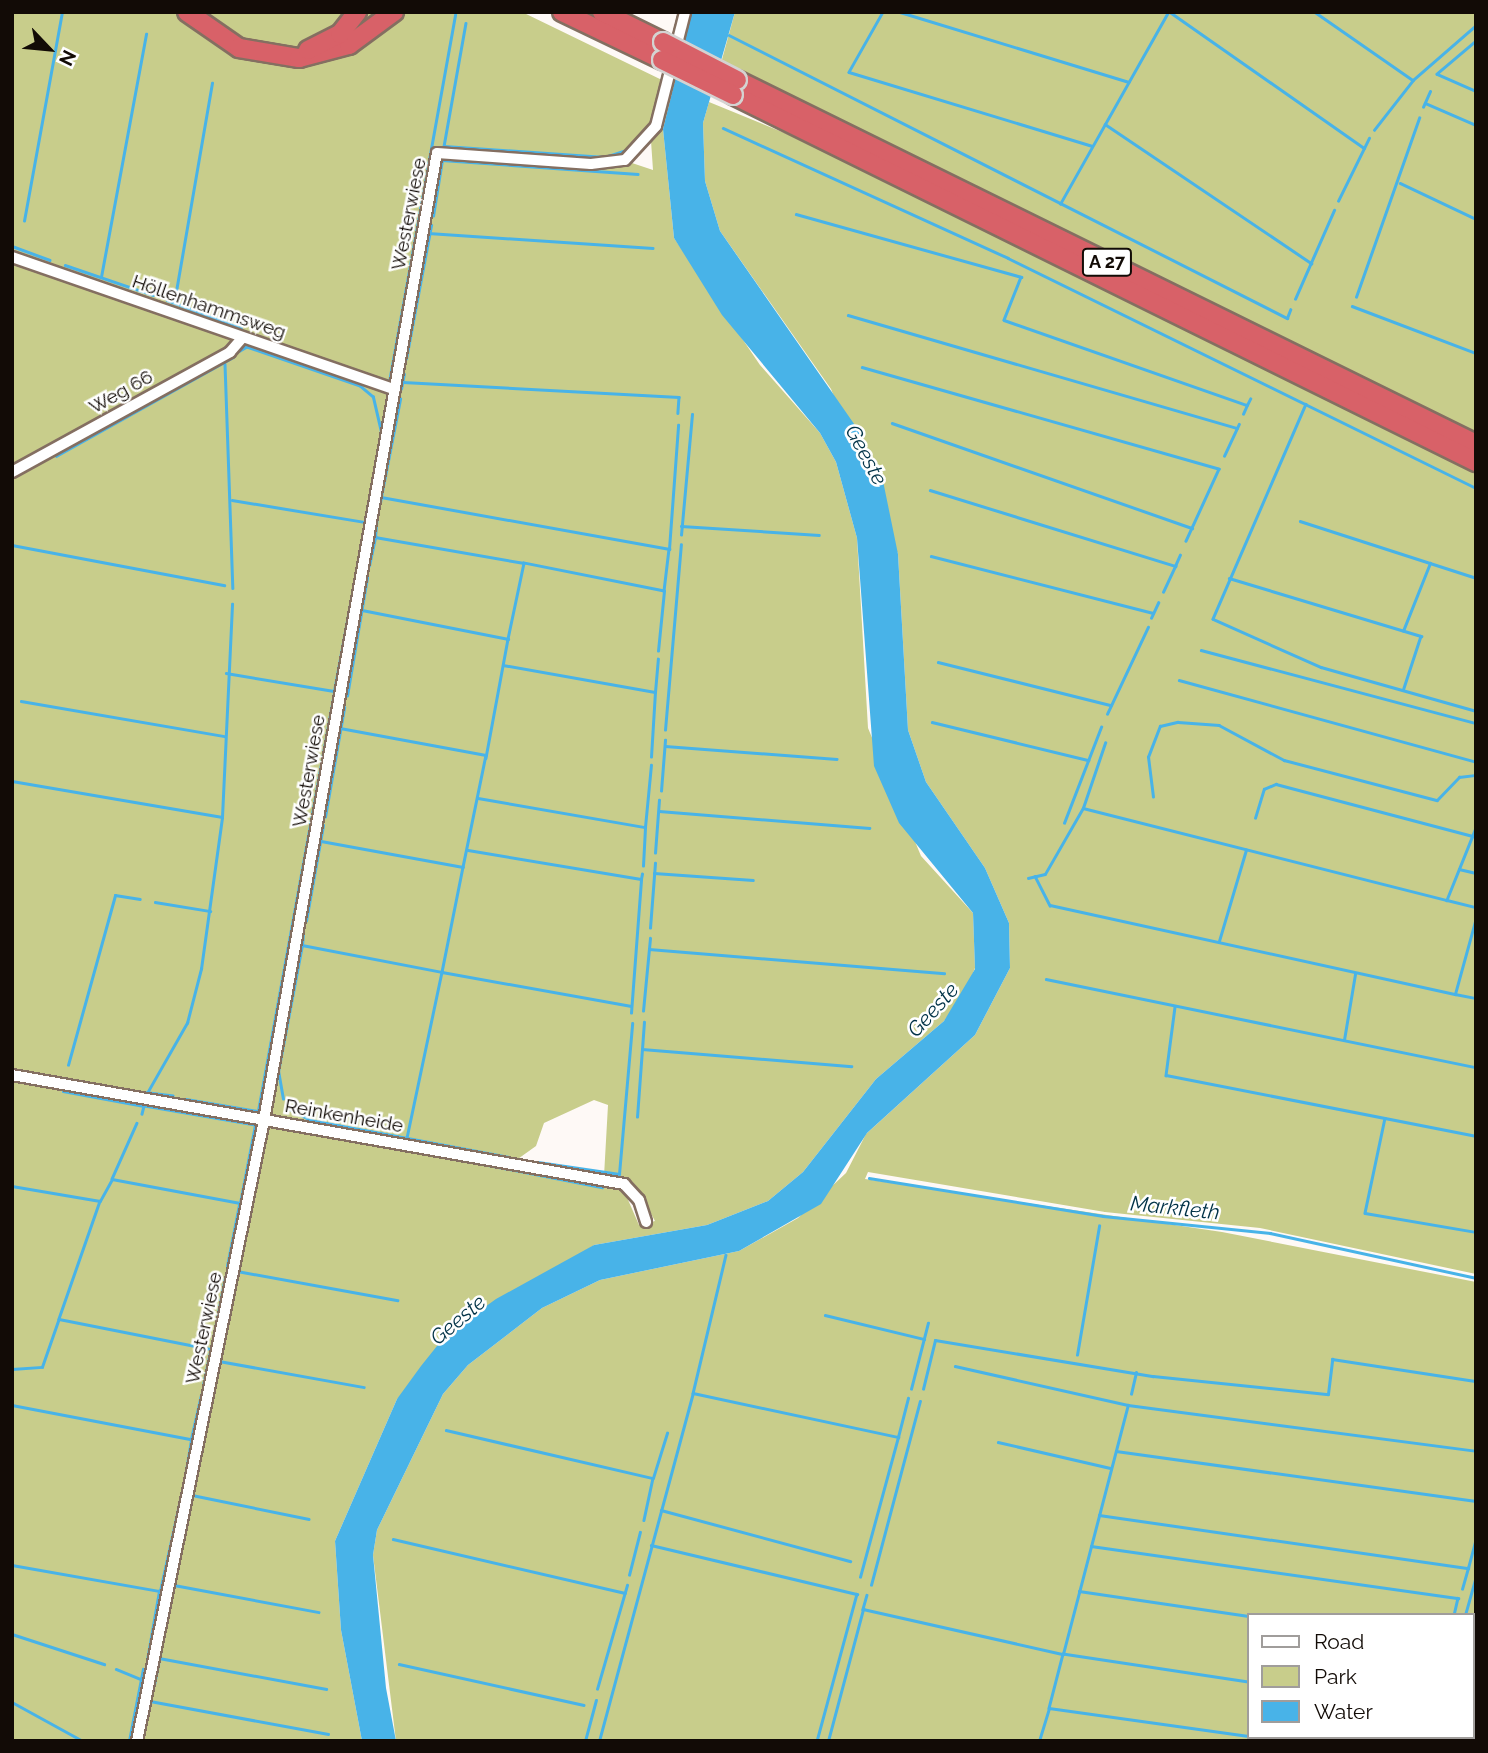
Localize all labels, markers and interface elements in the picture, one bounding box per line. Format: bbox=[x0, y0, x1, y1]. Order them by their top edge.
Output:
north arrow bbox=[14, 14, 84, 84]
text: N bbox=[55, 47, 81, 70]
street label: Westerwiese bbox=[387, 156, 431, 272]
road number: A 27 bbox=[1081, 248, 1133, 276]
street label: Höllenhammsweg bbox=[129, 270, 289, 344]
street label: Weg 66 bbox=[85, 365, 157, 419]
water label: Geeste bbox=[840, 421, 892, 489]
street label: Westerwiese bbox=[288, 713, 330, 829]
water label: Geeste bbox=[902, 978, 964, 1042]
street label: Reinkenheide bbox=[283, 1094, 405, 1138]
water label: Markfleth bbox=[1129, 1191, 1221, 1225]
street label: Westerwiese bbox=[181, 1270, 227, 1386]
water label: Geeste bbox=[425, 1290, 491, 1350]
legend bbox=[1246, 1613, 1474, 1739]
text: Road bbox=[1314, 1629, 1364, 1654]
text: Park bbox=[1314, 1664, 1357, 1689]
text: Water bbox=[1314, 1699, 1373, 1724]

